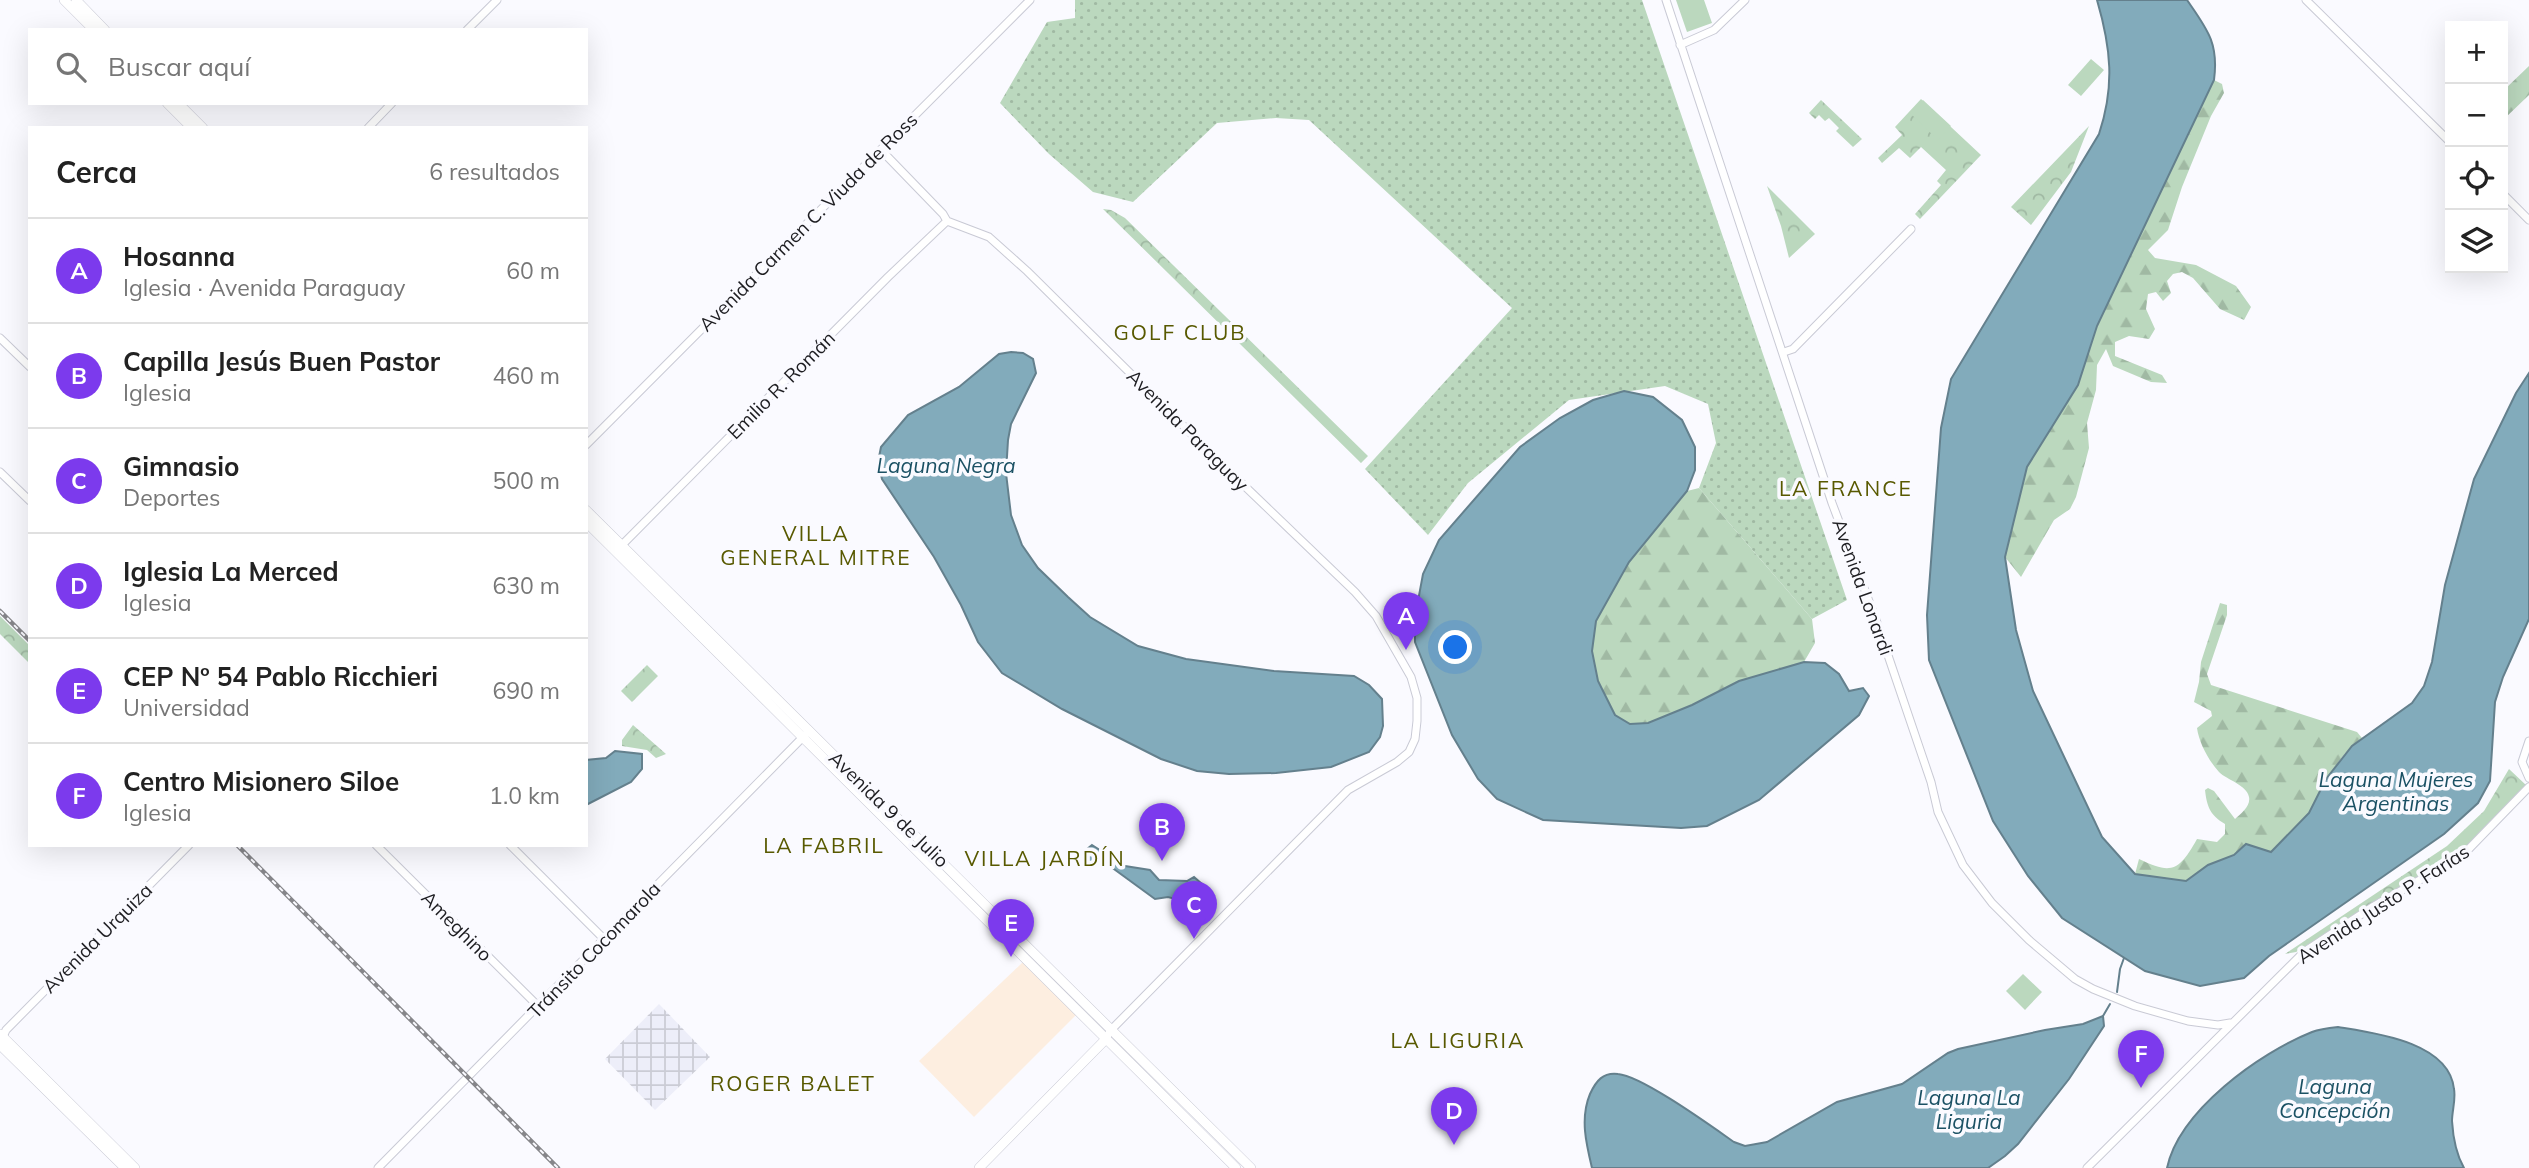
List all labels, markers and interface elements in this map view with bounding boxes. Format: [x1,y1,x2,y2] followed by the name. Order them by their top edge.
[2445,21,2508,273] map controls
[2445,21,2508,84] button: +
[28,28,588,105] search box
[52,48,90,86] icon: search
[108,50,251,83] text: Buscar aquí
[2445,84,2508,147] button: −
[694,108,922,336] street label: Avenida Carmen C. Viuda de Ross
[2445,147,2508,210] button: locate
[56,153,137,191] text: Cerca
[429,157,560,186] text: 6 resultados
[2445,210,2508,273] button: layers
[123,240,235,273] text: Hosanna
[70,256,88,285] text: A
[506,256,560,285] text: 60 m
[123,273,406,302] text: Iglesia · Avenida Paraguay
[1113,319,1247,345] district label: GOLF CLUB
[722,326,840,444] street label: Emilio R. Román
[123,345,440,378] text: Capilla Jesús Buen Pastor
[71,361,87,390] text: B
[492,361,560,390] text: 460 m
[1122,364,1254,496] street label: Avenida Paraguay
[123,378,192,407] text: Iglesia
[123,450,239,483] text: Gimnasio
[876,452,1016,478] water label: Laguna Negra
[71,466,87,495] text: C
[492,466,560,495] text: 500 m
[1779,475,1913,501] district label: LA FRANCE
[123,483,220,512] text: Deportes
[1827,515,1899,659] street label: Avenida Lonardi
[720,520,912,570] district label: VILLA GENERAL MITRE
[123,555,339,588] text: Iglesia La Merced
[70,571,88,600] text: D
[492,571,560,600] text: 630 m
[123,588,192,617] text: Iglesia
[1383,592,1429,650] pin: A
[1438,630,1472,664] your location
[123,660,438,693] text: CEP Nº 54 Pablo Ricchieri
[72,676,86,705] text: E
[492,676,560,705] text: 690 m
[123,693,250,722] text: Universidad
[824,746,954,872] street label: Avenida 9 de Julio
[123,765,399,798] text: Centro Misionero Siloe
[2318,766,2474,816] water label: Laguna Mujeres Argentinas
[72,781,86,810] text: F
[489,781,560,810] text: 1.0 km
[123,798,192,827] text: Iglesia
[1139,803,1185,861] pin: B
[763,832,885,858] district label: LA FABRIL
[2292,839,2474,969] street label: Avenida Justo P. Farías
[964,845,1126,871] district label: VILLA JARDÍN
[523,877,665,1023] street label: Tránsito Cocomarola
[37,878,157,998] street label: Avenida Urquiza
[1171,881,1217,939] pin: C
[417,886,497,966] street label: Ameghino
[988,899,1034,957] pin: E
[1391,1027,1525,1053] district label: LA LIGURIA
[2118,1030,2164,1088] pin: F
[710,1070,876,1096] district label: ROGER BALET
[2279,1073,2391,1123] water label: Laguna Concepción
[1917,1084,2021,1134] water label: Laguna La Liguria
[1431,1087,1477,1145] pin: D

